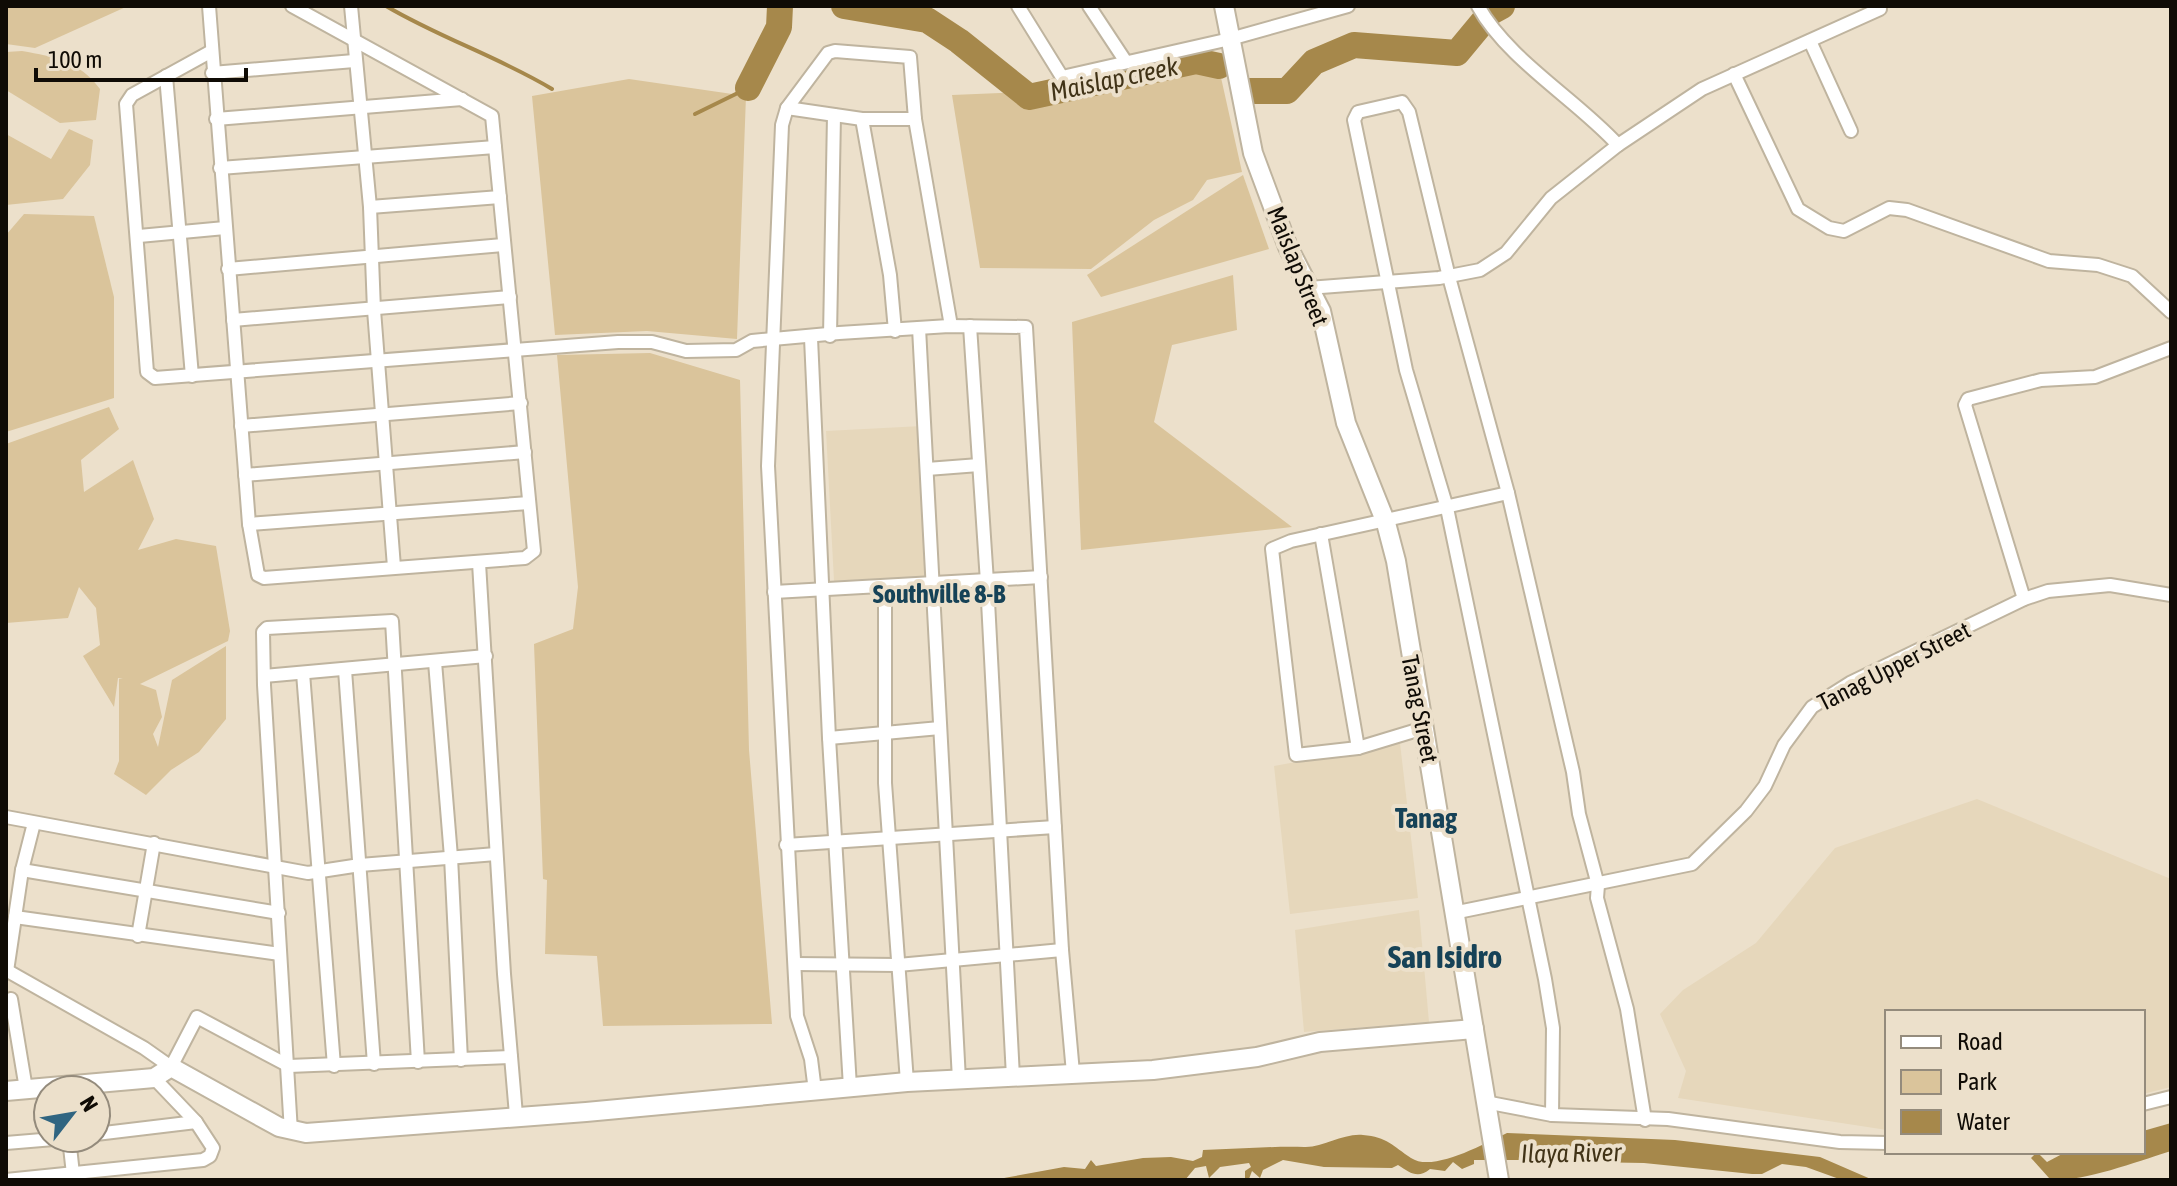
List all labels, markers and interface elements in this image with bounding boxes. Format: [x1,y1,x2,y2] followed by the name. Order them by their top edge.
[36,32,246,82] scale bar
[48,46,102,73] text: 100 m
[1047,51,1181,107] water label: Maislap creek
[1262,202,1334,330] street label: Maislap Street
[873,579,1006,609] district label: Southville 8-B
[1813,616,1975,716] street label: Tanag Upper Street
[1396,653,1444,765] street label: Tanag Street
[1395,802,1458,834] district label: Tanag
[1388,938,1502,975] district label: San Isidro
[1885,1010,2145,1154] legend
[1957,1028,2003,1055] text: Road
[1957,1068,1998,1095] text: Park
[32,1074,112,1154] north arrow
[75,1091,104,1116] text: N
[1957,1108,2010,1135] text: Water
[1521,1137,1623,1169] water label: Ilaya River

